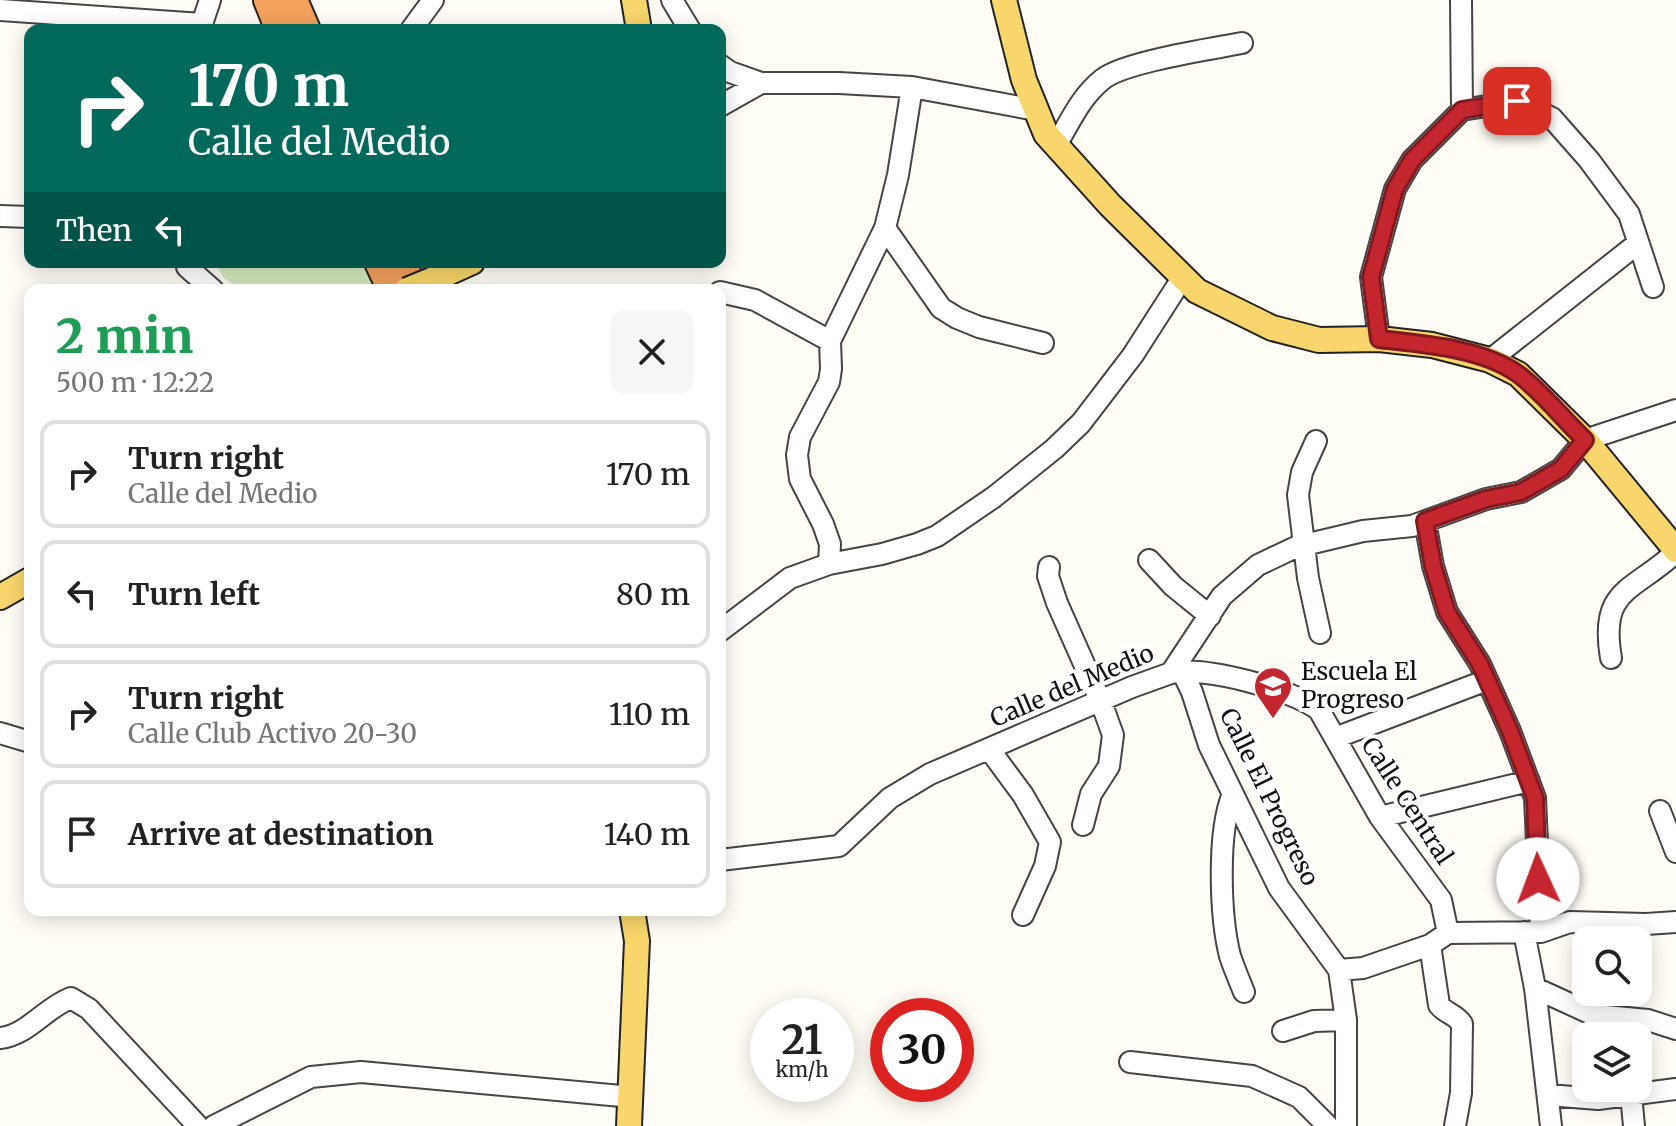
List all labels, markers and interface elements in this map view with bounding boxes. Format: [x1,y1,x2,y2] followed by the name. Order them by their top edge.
[188,51,349,121] text: 170 m
[56,56,160,160] icon: right
[1483,67,1551,135] pin
[1495,79,1539,123] icon: arrive
[188,120,450,165] text: Calle del Medio
[148,208,192,252] icon: left
[56,211,132,249] text: Then
[56,306,193,366] text: 2 min
[610,310,694,394] button: close
[56,366,214,399] text: 500 m · 12:22
[128,439,284,477] text: Turn right
[60,452,104,496] icon: right
[606,455,690,493] text: 170 m
[128,477,317,510] text: Calle del Medio
[60,572,104,616] icon: left
[128,575,260,613] text: Turn left
[616,575,690,613] text: 80 m
[985,637,1158,734] street label: Calle del Medio
[1301,656,1417,715] place label: Escuela El Progreso
[1252,665,1294,720] school or university icon: Escuela El Progreso
[128,679,284,717] text: Turn right
[60,692,104,736] icon: right
[609,695,690,733] text: 110 m
[1213,703,1326,891] street label: Calle El Progreso
[128,717,417,750] text: Calle Club Activo 20-30
[1355,731,1460,870] street label: Calle Central
[60,812,104,856] icon: arrive
[128,815,434,853] text: Arrive at destination
[604,815,690,853] text: 140 m
[1496,837,1580,921] position arrow
[1572,926,1652,1102] map controls
[1572,926,1652,1006] button: search
[870,998,974,1102] speed limit sign: 30
[782,1015,822,1065] text: 21
[1572,1022,1652,1102] button: layers
[776,1057,828,1082] text: km/h

